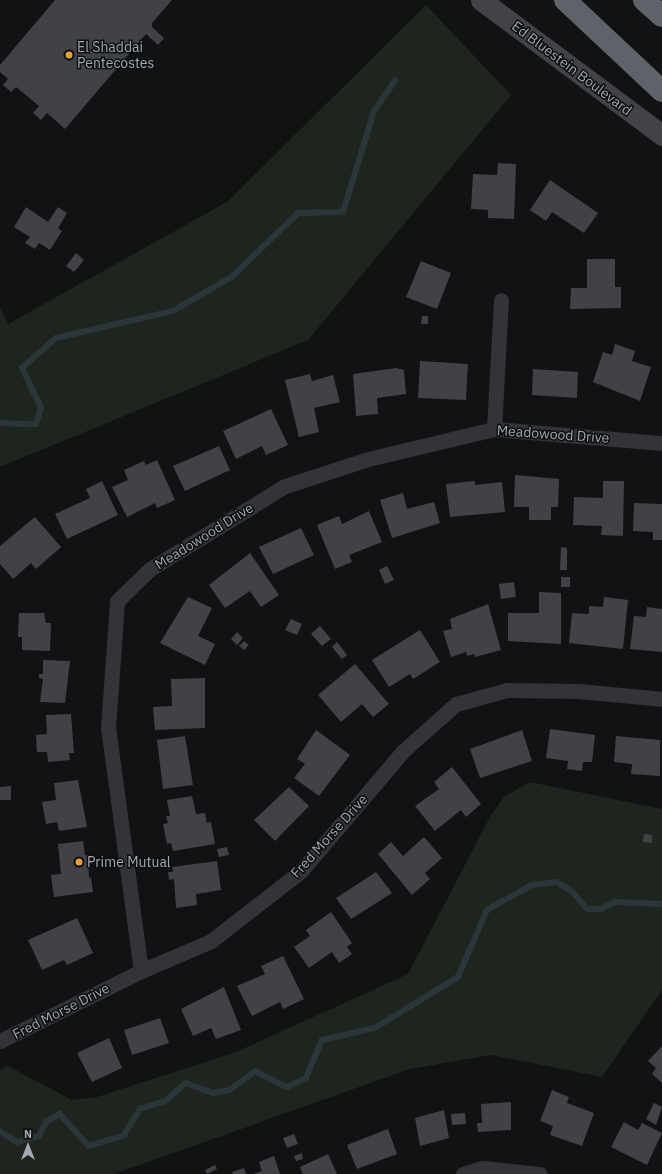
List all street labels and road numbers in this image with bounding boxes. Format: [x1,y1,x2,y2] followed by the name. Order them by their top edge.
[509,17,635,119] street label: Ed Bluestein Boulevard
[496,422,610,446] street label: Meadowood Drive
[152,499,256,573] street label: Meadowood Drive
[287,791,371,881] street label: Fred Morse Drive
[10,979,112,1043] street label: Fred Morse Drive

